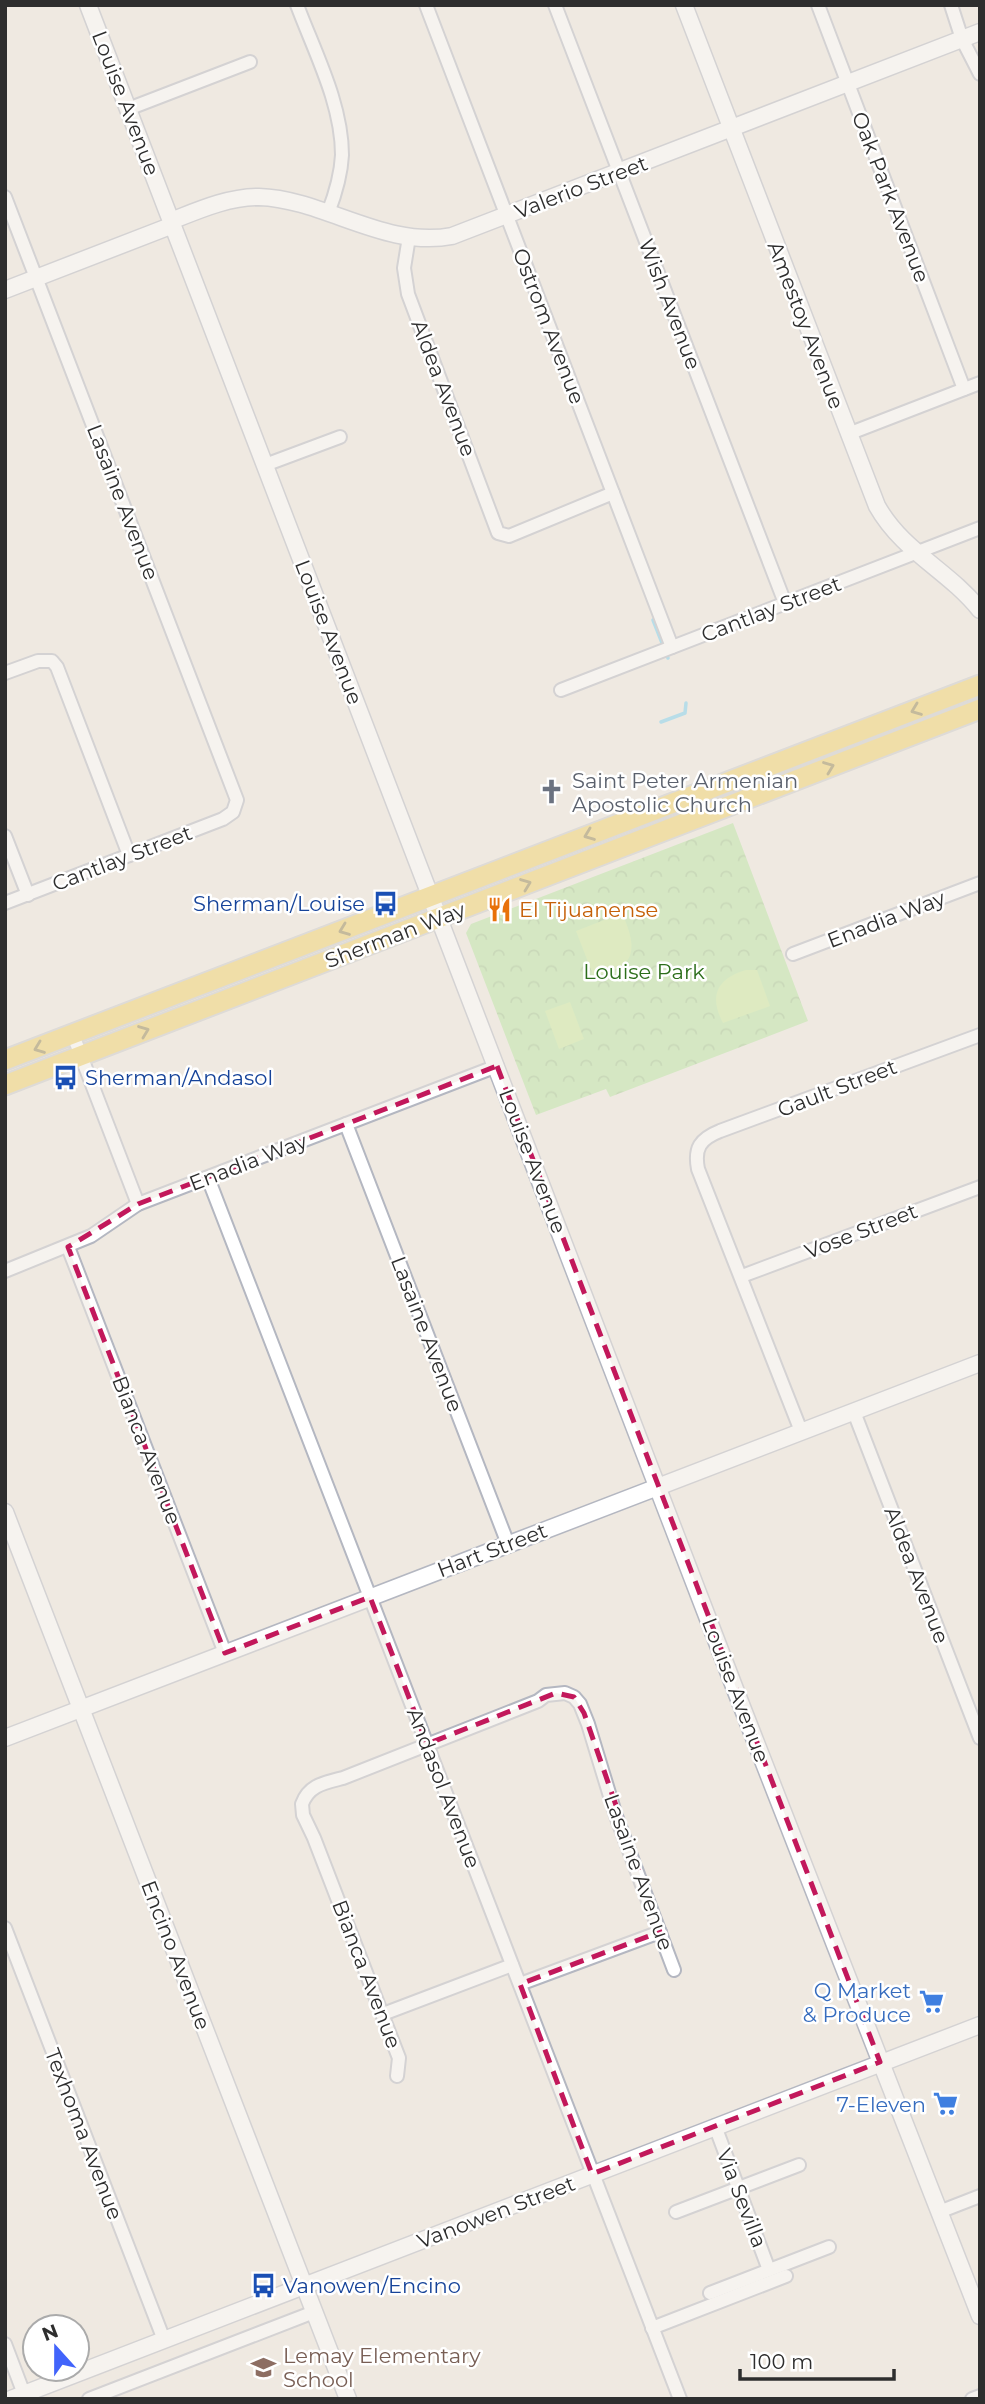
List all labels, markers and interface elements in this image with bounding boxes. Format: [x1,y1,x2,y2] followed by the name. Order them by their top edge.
[87,27,165,179] street label: Louise Avenue
[847,108,935,286] street label: Oak Park Avenue
[511,150,651,224] street label: Valerio Street
[634,235,706,373] street label: Wish Avenue
[763,238,849,412] street label: Amestoy Avenue
[508,245,590,407] street label: Ostrom Avenue
[406,316,482,460] street label: Aldea Avenue
[82,421,164,583] street label: Lasaine Avenue
[290,556,368,708] street label: Louise Avenue
[698,571,844,647] street label: Cantlay Street
[911,701,923,715] one-way arrow
[823,761,835,775] one-way arrow
[572,768,798,817] place label: Saint Peter Armenian Apostolic Church
[538,778,566,806] church icon: Saint Peter Armenian Apostolic Church
[49,820,195,896] street label: Cantlay Street
[584,827,596,841] one-way arrow
[519,878,531,892] one-way arrow
[824,885,949,953] street label: Enadia Way
[371,889,399,917] bus stop icon: Sherman/Louise
[193,891,365,916] place label: Sherman/Louise
[485,895,513,923] restaurant icon: El Tijuanense
[321,897,469,973] street label: Sherman Way
[519,897,658,922] place label: El Tijuanense
[339,921,351,935] one-way arrow
[583,959,705,984] park label: Louise Park
[138,1026,150,1040] one-way arrow
[34,1039,46,1053] one-way arrow
[774,1054,900,1122] street label: Gault Street
[51,1063,79,1091] bus stop icon: Sherman/Andasol
[85,1065,273,1090] place label: Sherman/Andasol
[494,1085,572,1237] street label: Louise Avenue
[186,1128,311,1196] street label: Enadia Way
[801,1198,921,1264] street label: Vose Street
[386,1253,468,1415] street label: Lasaine Avenue
[107,1372,187,1528] street label: Bianca Avenue
[879,1503,955,1647] street label: Aldea Avenue
[434,1518,550,1582] street label: Hart Street
[697,1614,775,1766] street label: Louise Avenue
[402,1704,486,1872] street label: Andasol Avenue
[599,1790,679,1954] street label: Lasaine Avenue
[136,1877,216,2033] street label: Encino Avenue
[327,1896,407,2052] street label: Bianca Avenue
[803,1978,911,2027] place label: Q Market & Produce
[917,1988,945,2016] supermarket icon: Q Market & Produce
[40,2045,128,2223] street label: Texhoma Avenue
[932,2090,960,2118] supermarket icon: 7-Eleven
[837,2092,926,2117] place label: 7-Eleven
[712,2145,772,2251] street label: Via Sevilla
[414,2170,578,2254] street label: Vanowen Street
[249,2271,277,2299] bus stop icon: Vanowen/Encino
[283,2273,461,2298] place label: Vanowen/Encino
[21,2313,91,2383] north arrow
[39,2319,61,2346] text: N
[740,2338,894,2382] scale bar
[283,2343,481,2392] place label: Lemay Elementary School
[750,2349,813,2374] text: 100 m
[249,2353,277,2381] school or university icon: Lemay Elementary School

